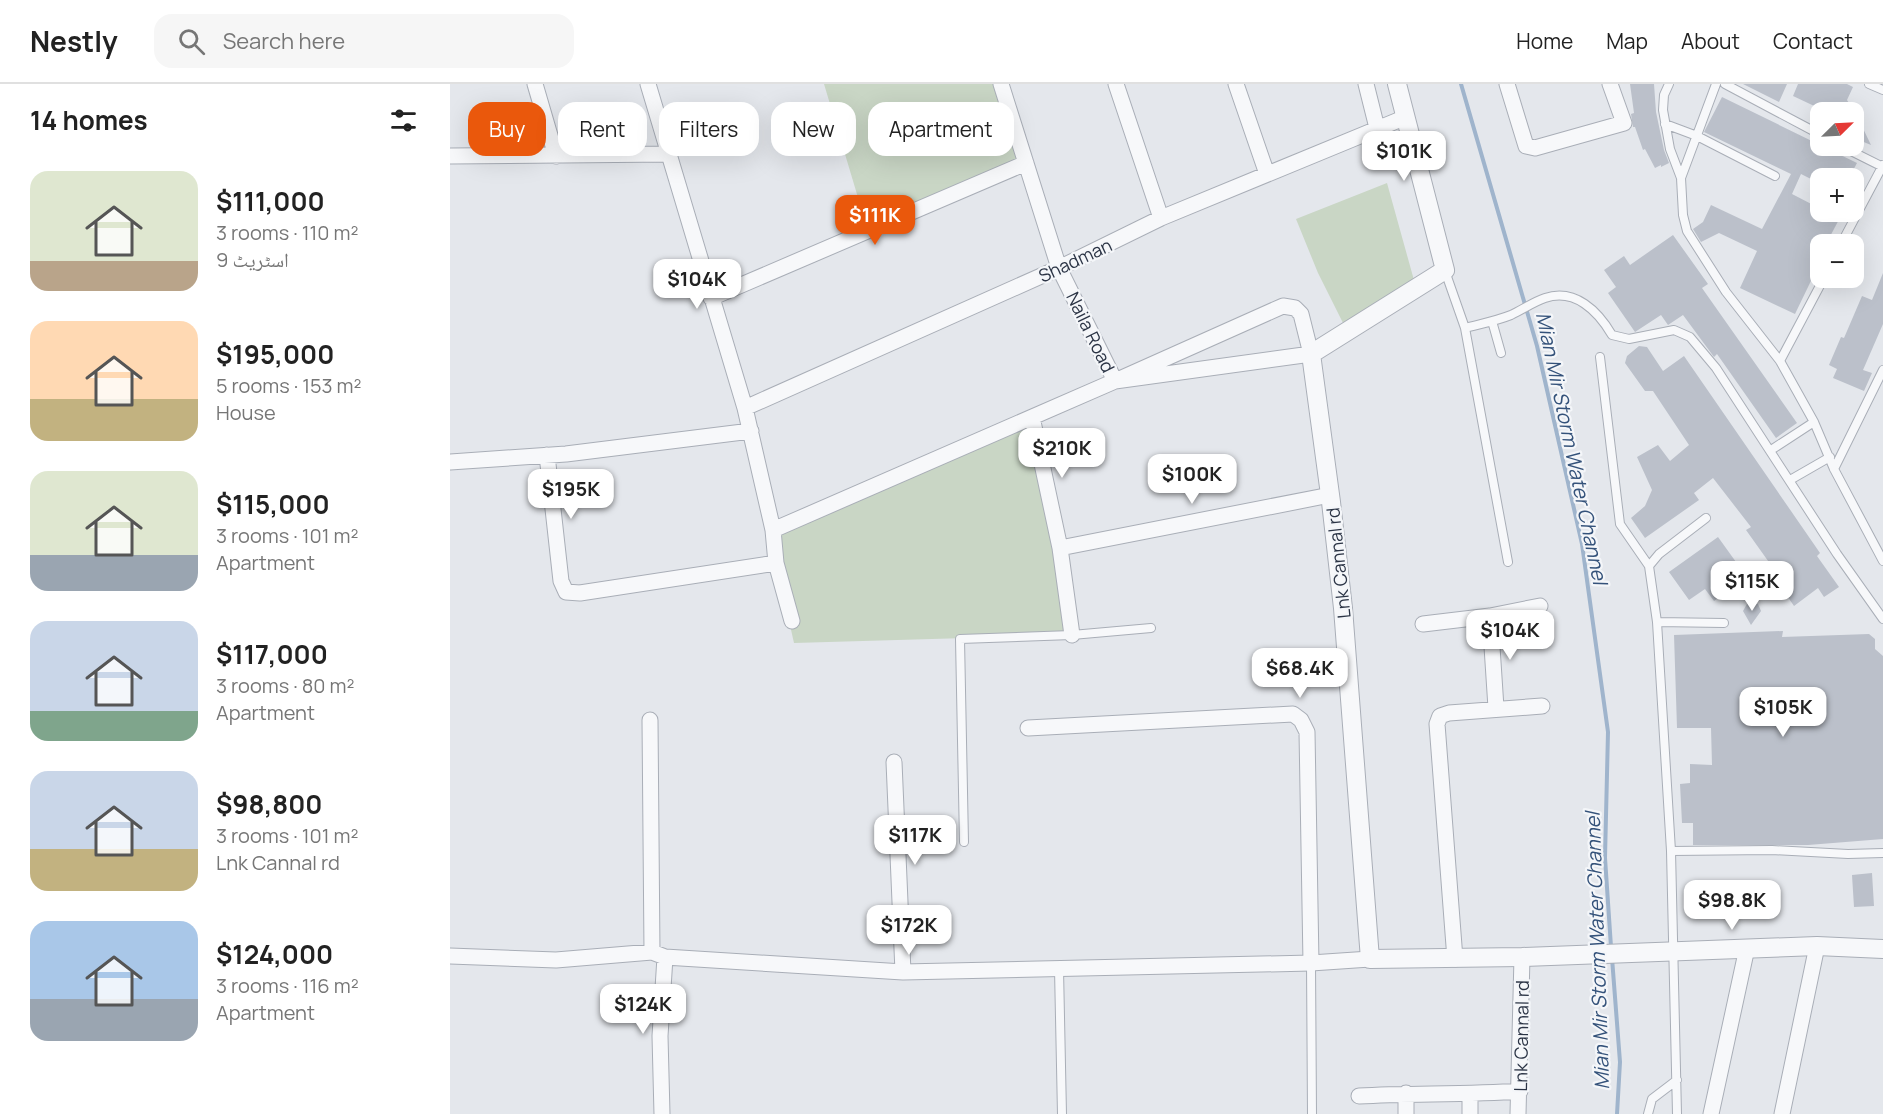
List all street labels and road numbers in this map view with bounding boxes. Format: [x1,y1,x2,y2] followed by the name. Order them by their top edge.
[1034,233,1116,287] street label: Shadman
[1061,288,1121,376] street label: Naila Road
[1320,506,1356,620] street label: Lnk Cannal rd
[1508,980,1534,1092] street label: Lnk Cannal rd

